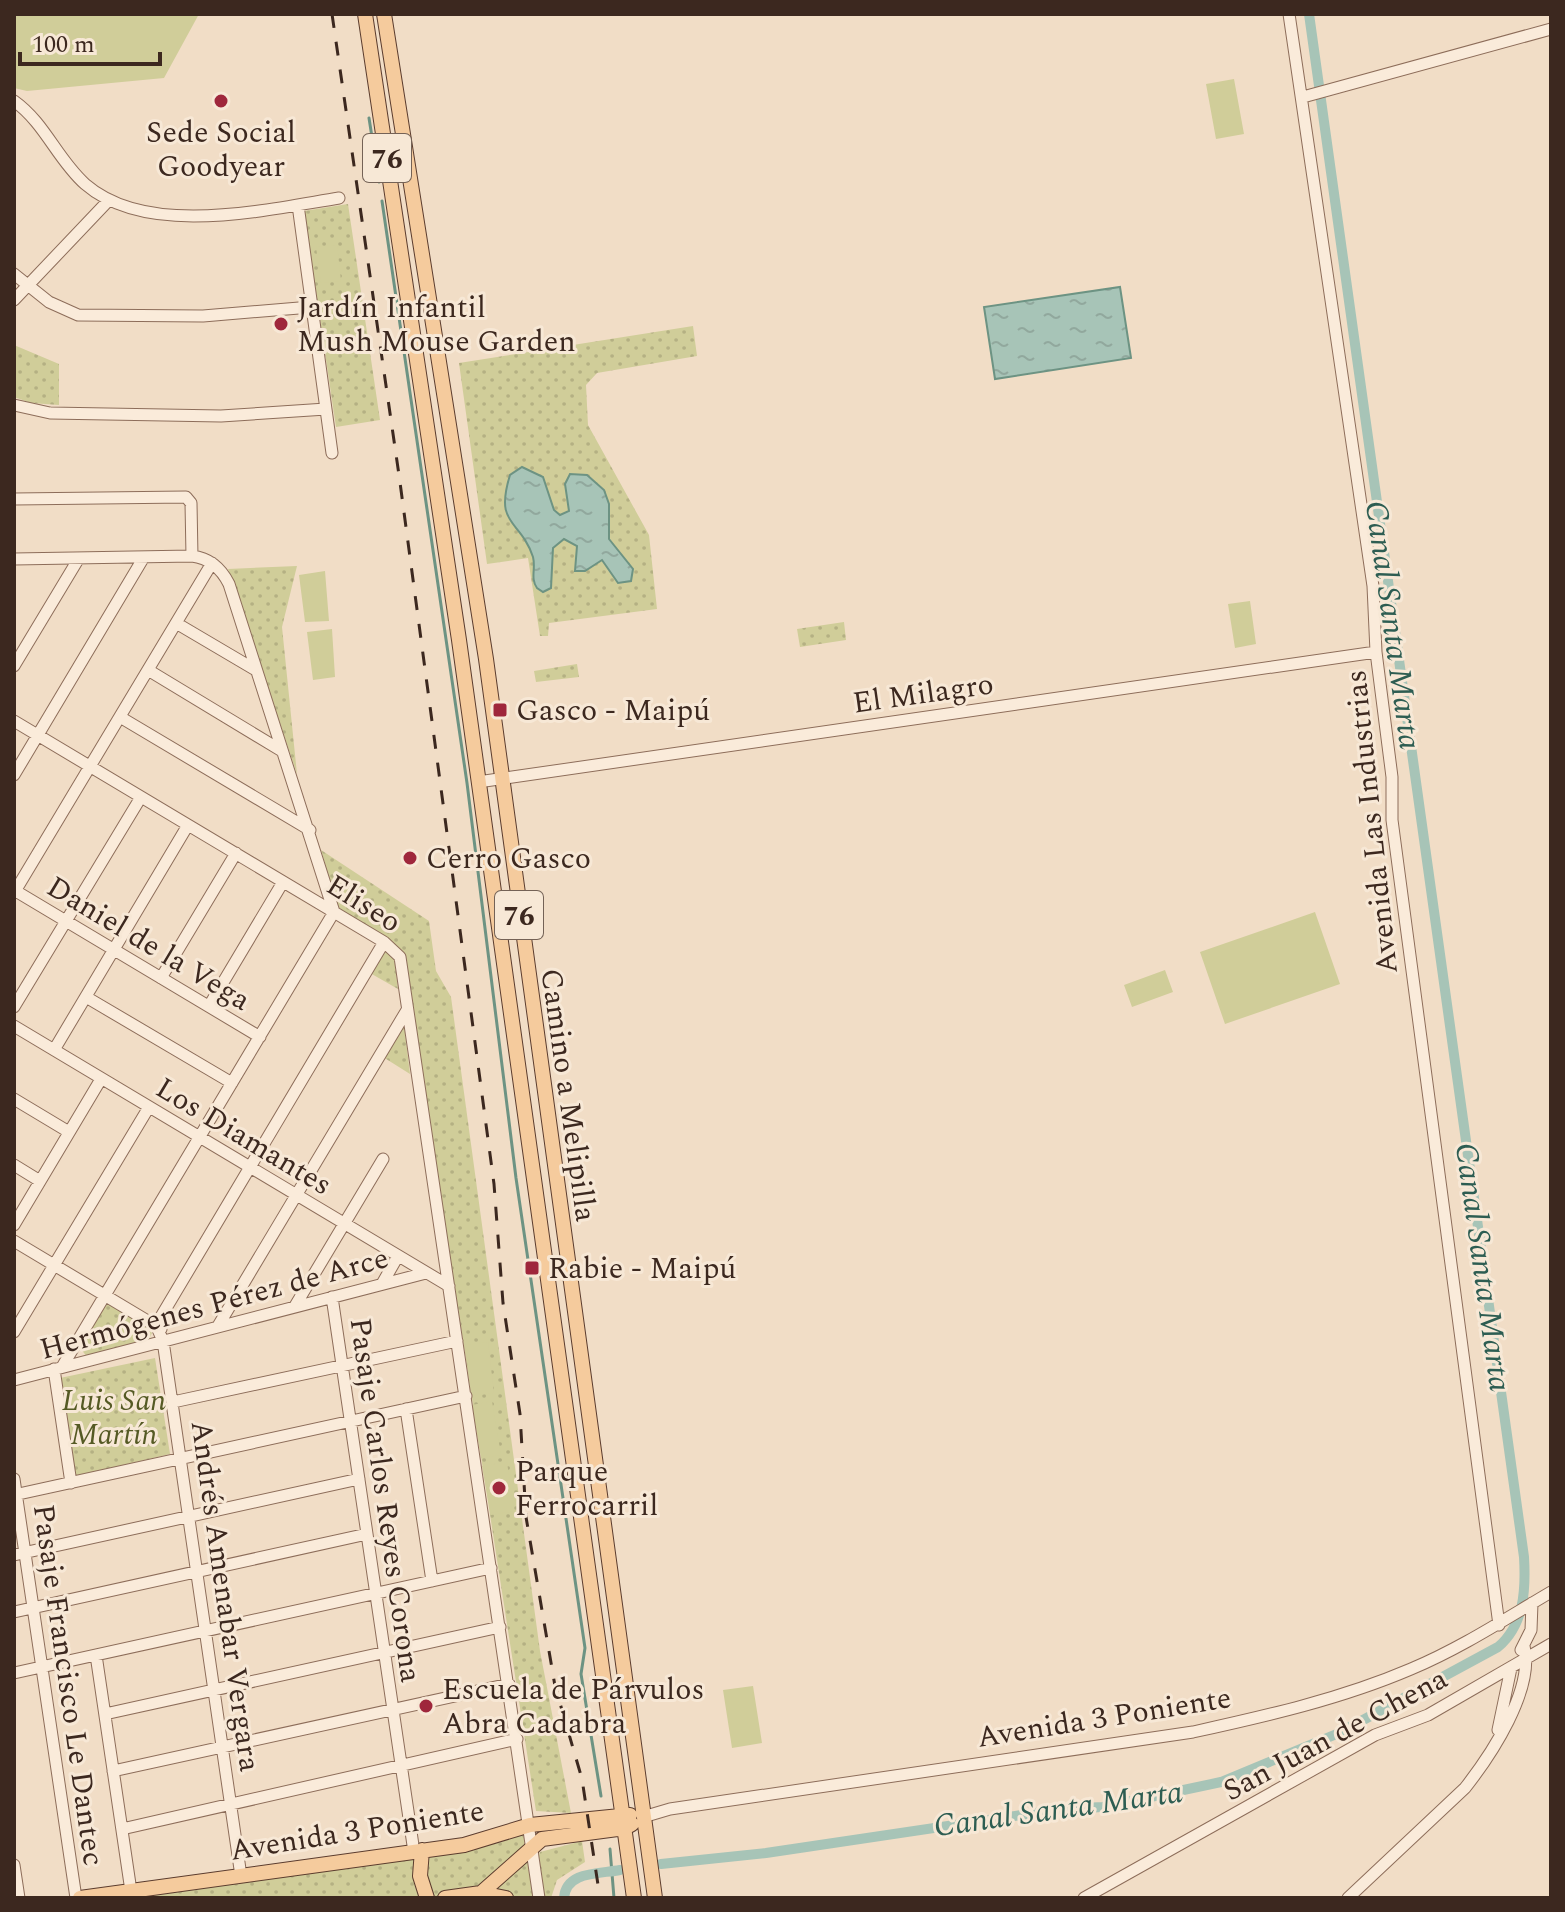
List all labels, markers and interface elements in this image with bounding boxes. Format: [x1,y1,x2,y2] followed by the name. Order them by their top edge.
[20,16,160,66] scale bar
[32,27,95,63] text: 100 m
[212,92,230,110] marker: Sede Social Goodyear
[146,110,296,190] place label: Sede Social Goodyear
[363,134,411,182] road number: 76
[297,285,576,365] place label: Jardín Infantil Mush Mouse Garden
[272,315,290,333] marker: Jardín Infantil Mush Mouse Garden
[1351,497,1434,753] water label: Canal Santa Marta
[850,661,996,727] street label: El Milagro
[1333,668,1411,976] street label: Avenida Las Industrias
[516,688,710,734] place label: Gasco - Maipú
[491,701,509,719] marker: Gasco - Maipú
[426,836,591,882] place label: Cerro Gasco
[401,849,419,867] marker: Cerro Gasco
[317,863,410,945] street label: Eliseo
[38,865,260,1023] street label: Daniel de la Vega
[495,891,543,939] road number: 76
[527,966,609,1225] street label: Camino a Melipilla
[146,1066,341,1208] street label: Los Diamantes
[1441,1139,1524,1395] water label: Canal Santa Marta
[35,1235,394,1373] street label: Hermógenes Pérez de Arce
[548,1246,736,1292] place label: Rabie - Maipú
[523,1259,541,1277] marker: Rabie - Maipú
[337,1315,433,1686] street label: Pasaje Carlos Reyes Corona
[62,1378,166,1458] park label: Luis San Martín
[178,1418,272,1775] street label: Andrés Amenabar Vergara
[515,1449,658,1529] place label: Parque Ferrocarril
[490,1479,508,1497] marker: Parque Ferrocarril
[20,1501,116,1869] street label: Pasaje Francisco Le Dantec
[1215,1656,1456,1814] street label: San Juan de Chena
[442,1667,704,1747] place label: Escuela de Párvulos Abra Cadabra
[974,1675,1235,1761] street label: Avenida 3 Poniente
[417,1697,435,1715] marker: Escuela de Párvulos Abra Cadabra
[930,1768,1186,1851] water label: Canal Santa Marta
[227,1788,488,1874] street label: Avenida 3 Poniente

